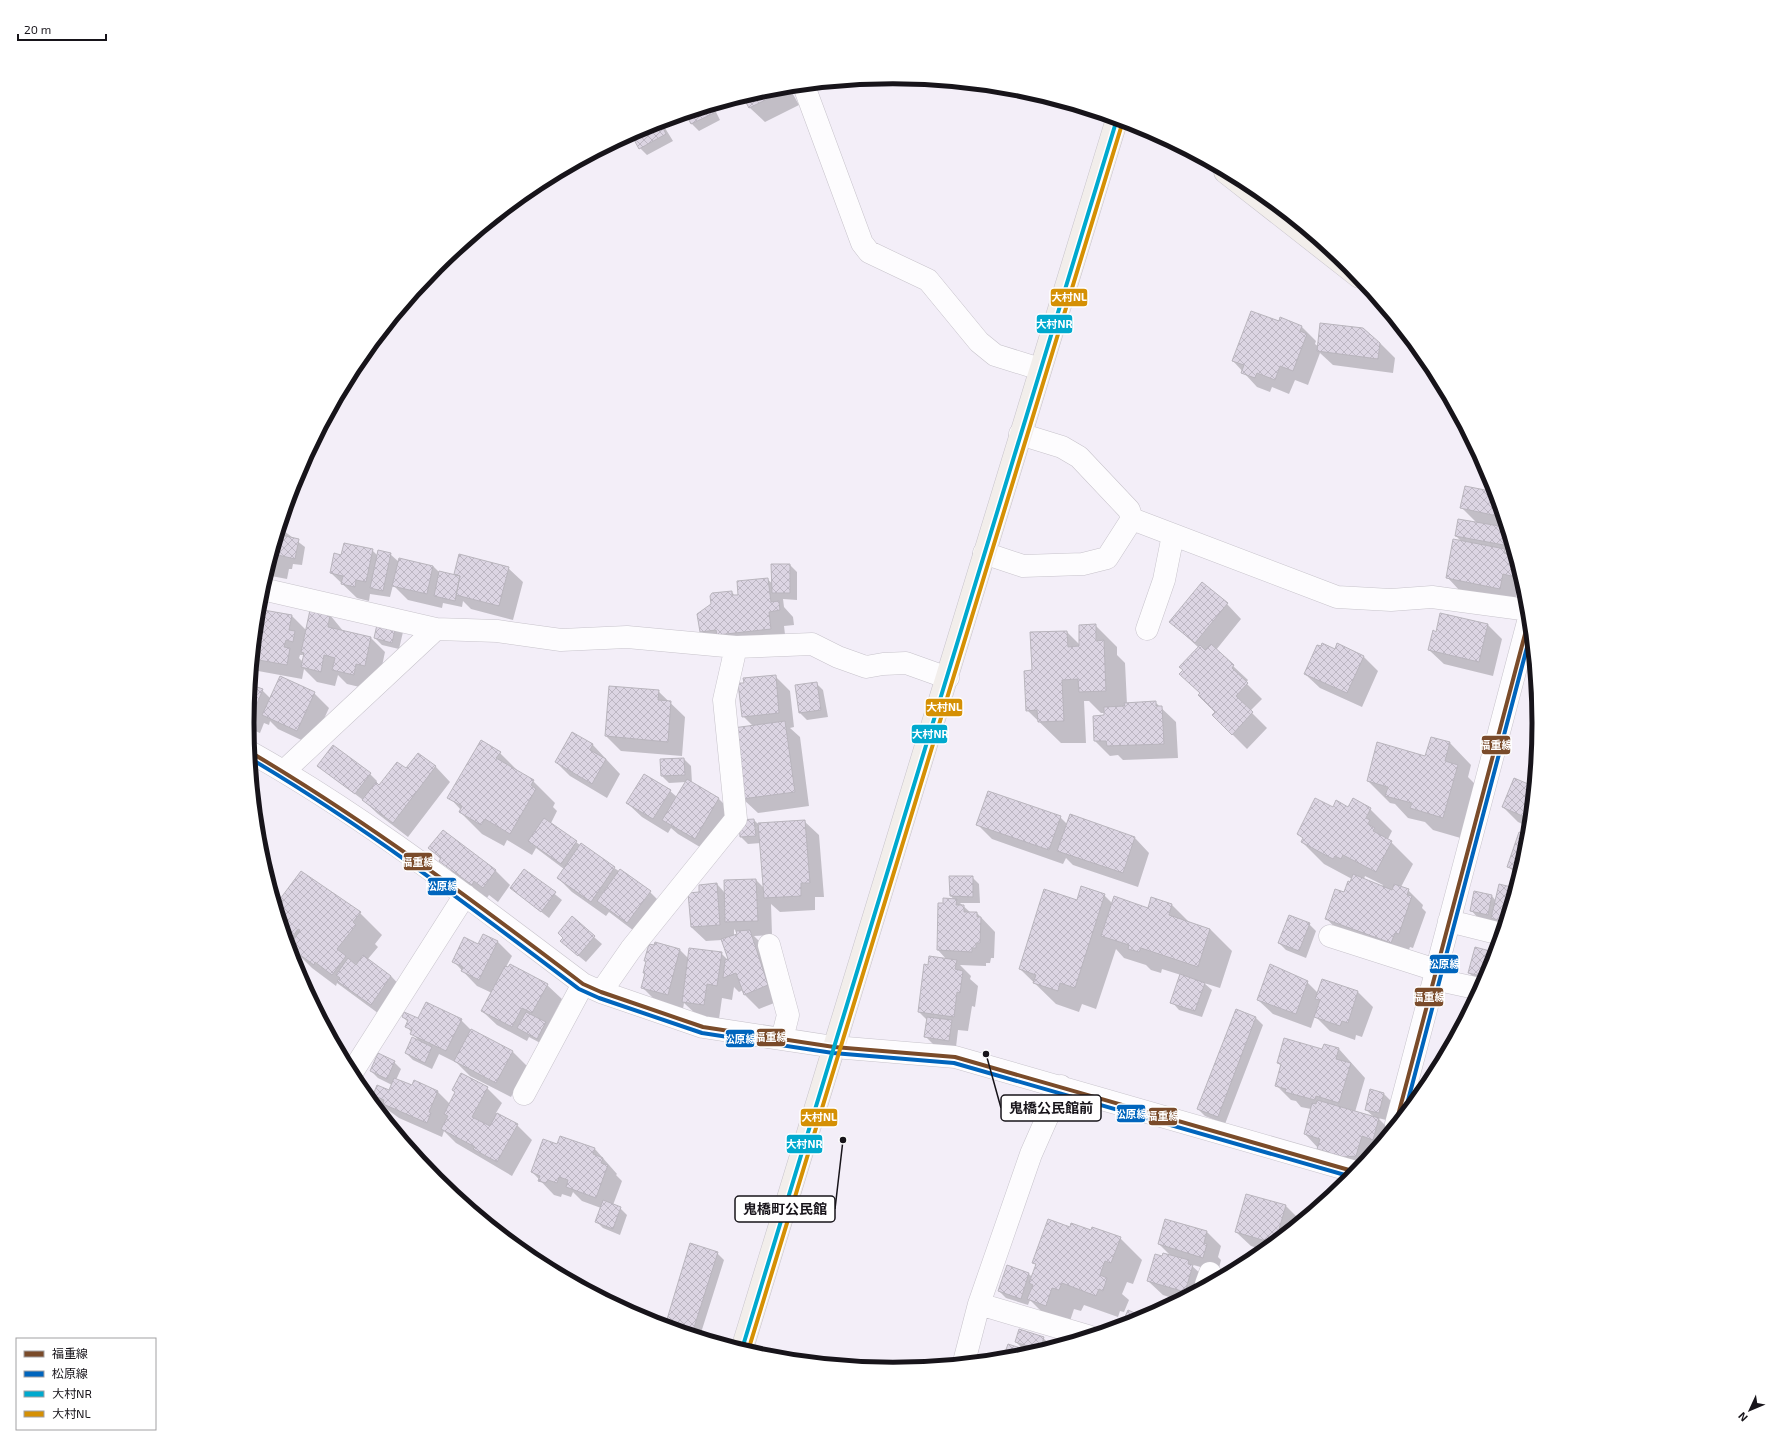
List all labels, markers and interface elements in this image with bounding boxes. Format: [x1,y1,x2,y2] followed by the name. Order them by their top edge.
[18,16,106,42] scale bar
[24,22,51,36] text: 20 m
[1050,288,1088,307] line badge: 大村NL
[1051,290,1087,303] text: 大村NL
[1036,314,1073,334] line badge: 大村NR
[1035,317,1073,330] text: 大村NR
[925,698,963,717] line badge: 大村NL
[926,700,962,713] text: 大村NL
[911,724,948,744] line badge: 大村NR
[911,727,949,740] text: 大村NR
[1481,735,1511,755] line badge: 福重線
[1480,738,1513,751] text: 福重線
[403,852,433,871] line badge: 福重線
[402,855,435,868] text: 福重線
[427,877,457,896] line badge: 松原線
[426,879,459,892] text: 松原線
[1429,954,1459,974] line badge: 松原線
[1428,957,1461,970] text: 松原線
[1414,987,1444,1007] line badge: 福重線
[1413,990,1446,1003] text: 福重線
[756,1028,786,1047] line badge: 福重線
[725,1029,755,1048] line badge: 松原線
[755,1030,788,1043] text: 福重線
[724,1032,757,1045] text: 松原線
[1001,1095,1101,1121] callout: 鬼橋公民館前
[1009,1099,1093,1116] text: 鬼橋公民館前
[1116,1104,1146,1123] line badge: 松原線
[1115,1107,1148,1120] text: 松原線
[1148,1107,1178,1126] line badge: 福重線
[800,1108,838,1127] line badge: 大村NL
[1147,1109,1180,1122] text: 福重線
[801,1110,837,1123] text: 大村NL
[786,1134,823,1154] line badge: 大村NR
[785,1137,823,1150] text: 大村NR
[735,1196,835,1222] callout: 鬼橋町公民館
[743,1200,827,1217] text: 鬼橋町公民館
[16,1338,156,1430] legend
[52,1346,88,1360] text: 福重線
[52,1366,88,1380] text: 松原線
[52,1386,92,1400] text: 大村NR
[1730,1390,1770,1430] north arrow
[52,1406,91,1420] text: 大村NL
[1735,1410,1750,1425] text: N

